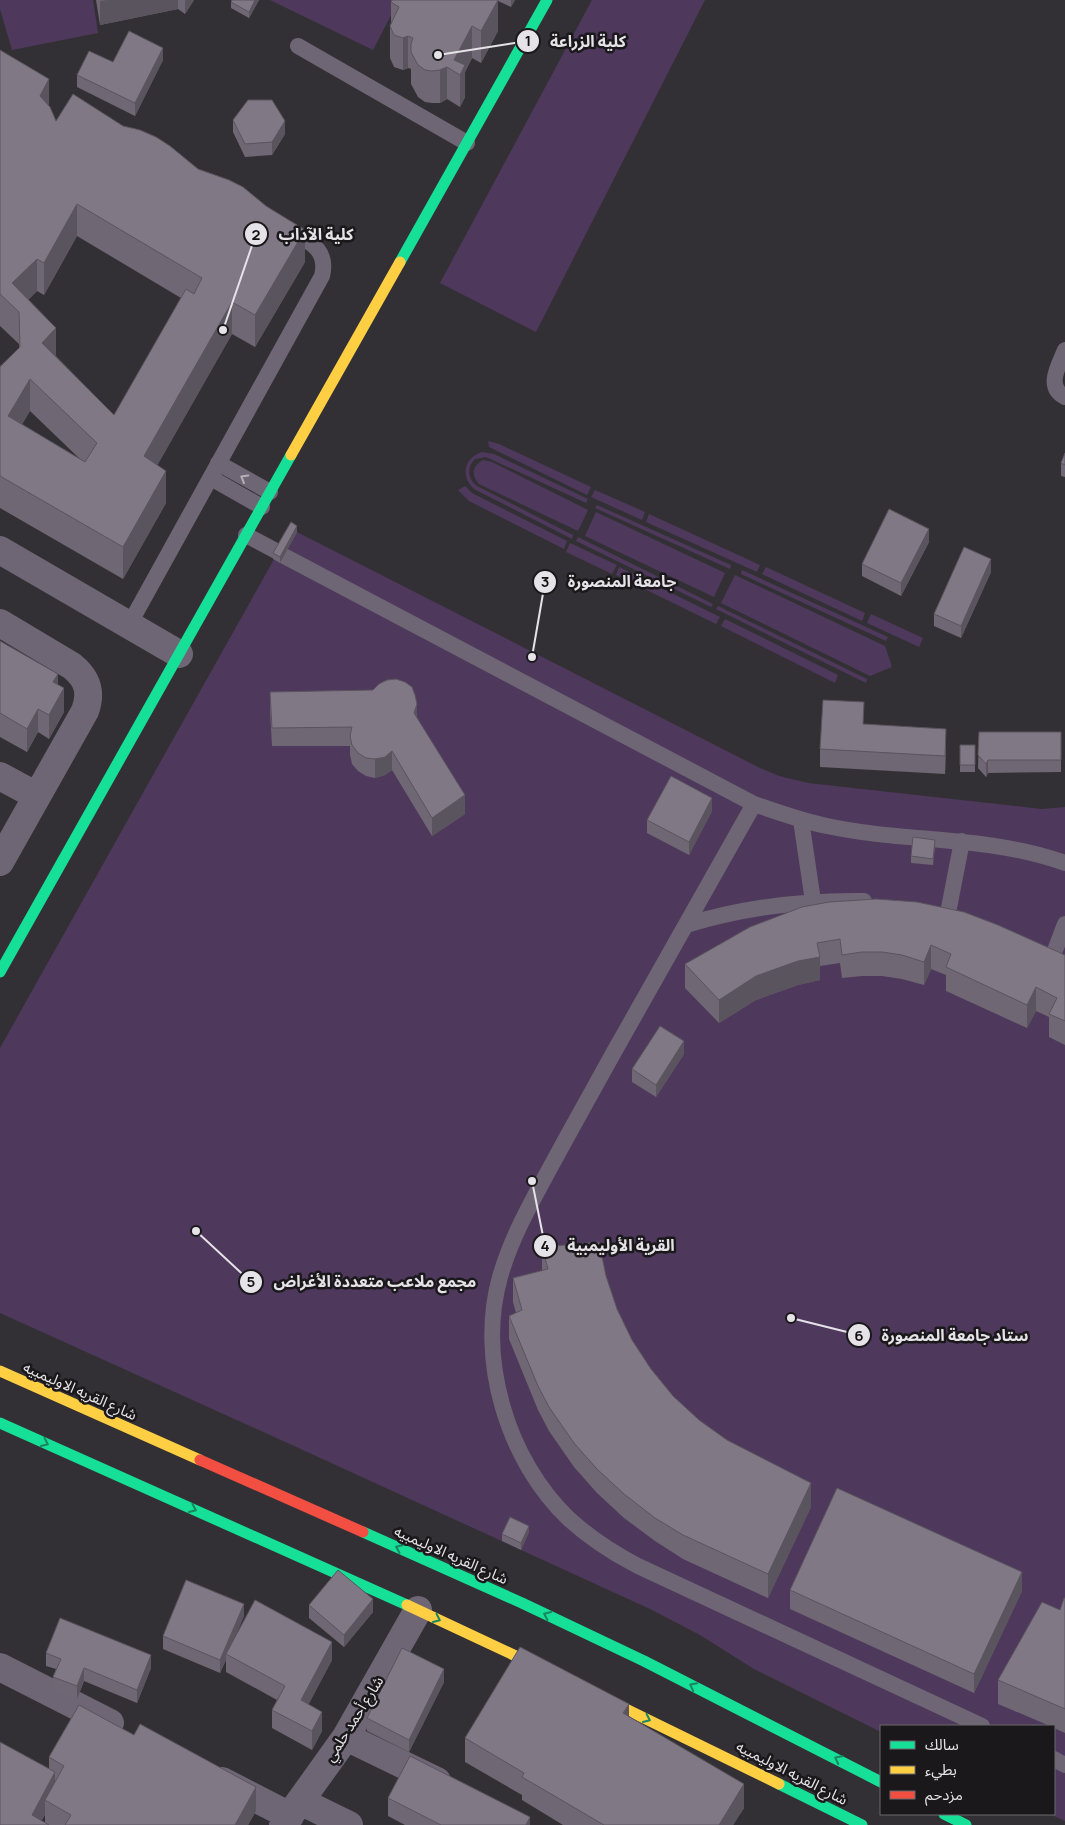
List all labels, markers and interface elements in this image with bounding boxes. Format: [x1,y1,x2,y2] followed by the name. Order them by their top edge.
[515,26,636,57] callout: كلية الزراعة
[525,30,531,51] text: 1
[550,30,627,52] text: كلية الزراعة
[244,219,363,250] callout: كلية الآداب
[279,223,354,245] text: كلية الآداب
[252,224,261,245] text: 2
[240,474,249,484] one-way arrow
[533,566,686,597] callout: جامعة المنصورة
[568,570,676,592] text: جامعة المنصورة
[541,571,549,592] text: 3
[533,1230,685,1261] callout: القرية الأوليمبية
[567,1234,675,1256] text: القرية الأوليمبية
[540,1235,550,1256] text: 4
[239,1266,487,1297] callout: مجمع ملاعب متعددة الأغراض
[274,1270,476,1294] text: مجمع ملاعب متعددة الأغراض
[247,1271,256,1292] text: 5
[847,1320,1038,1351] callout: ستاد جامعة المنصورة
[882,1324,1028,1346] text: ستاد جامعة المنصورة
[854,1325,864,1346] text: 6
[19,1356,141,1427] street label: شارع القريه الاوليمبيه
[39,1436,48,1446] one-way arrow
[188,1503,197,1514] one-way arrow
[390,1520,512,1591] street label: شارع القريه الاوليمبيه
[395,1544,404,1554] one-way arrow
[543,1610,552,1621] one-way arrow
[432,1613,441,1623] one-way arrow
[319,1672,390,1767] street label: شارع أحمد حلمي
[689,1682,698,1692] one-way arrow
[642,1712,651,1723] one-way arrow
[880,1725,1055,1815] legend
[925,1734,959,1755] text: سالك
[732,1735,852,1812] street label: شارع القريه الاوليمبيه
[834,1755,843,1765] one-way arrow
[925,1759,957,1781] text: بطيء
[925,1784,963,1806] text: مزدحم

